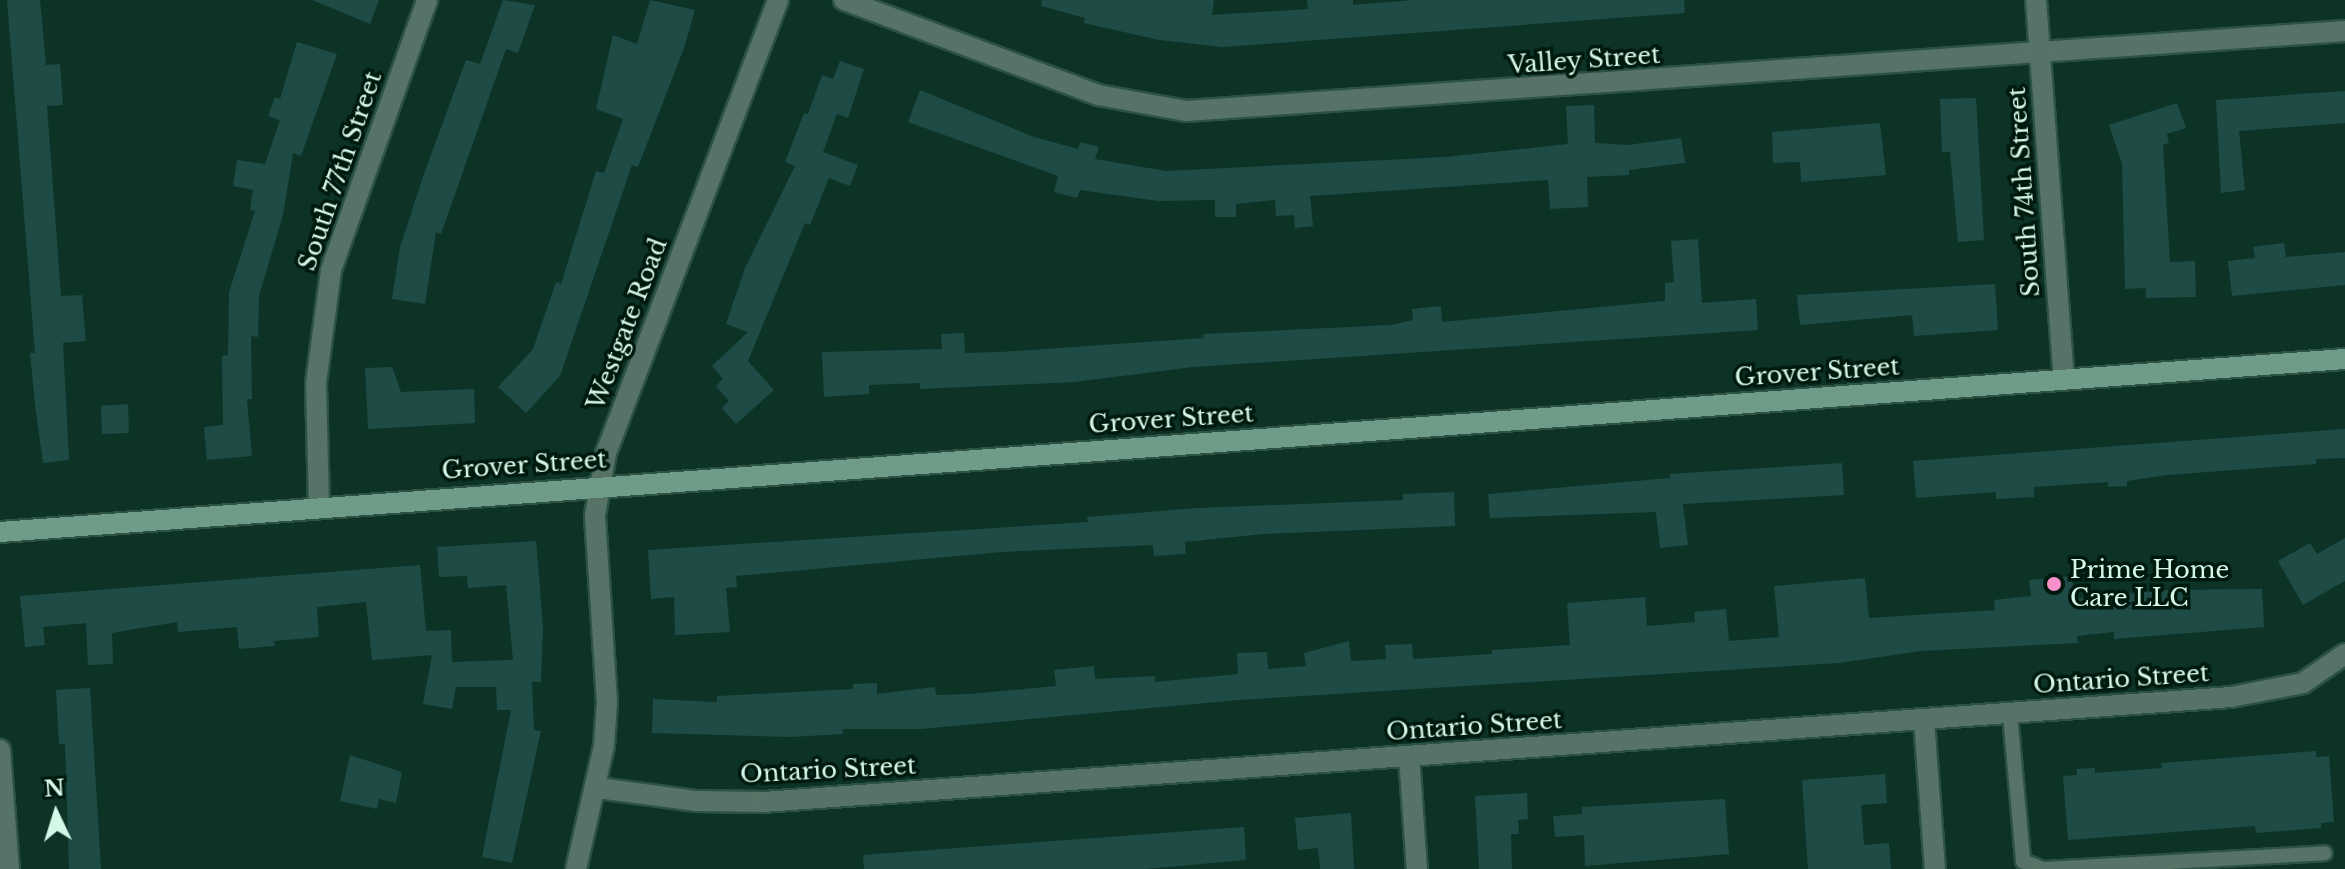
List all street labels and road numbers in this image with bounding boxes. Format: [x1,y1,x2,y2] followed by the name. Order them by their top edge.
[1507,40,1661,80] street label: Valley Street
[292,68,388,274] street label: South 77th Street
[2002,86,2046,298] street label: South 74th Street
[581,234,673,414] street label: Westgate Road
[1733,352,1901,392] street label: Grover Street
[1087,399,1255,439] street label: Grover Street
[440,445,608,485] street label: Grover Street
[2032,658,2210,700] street label: Ontario Street
[1385,705,1563,747] street label: Ontario Street
[739,751,917,789] street label: Ontario Street

